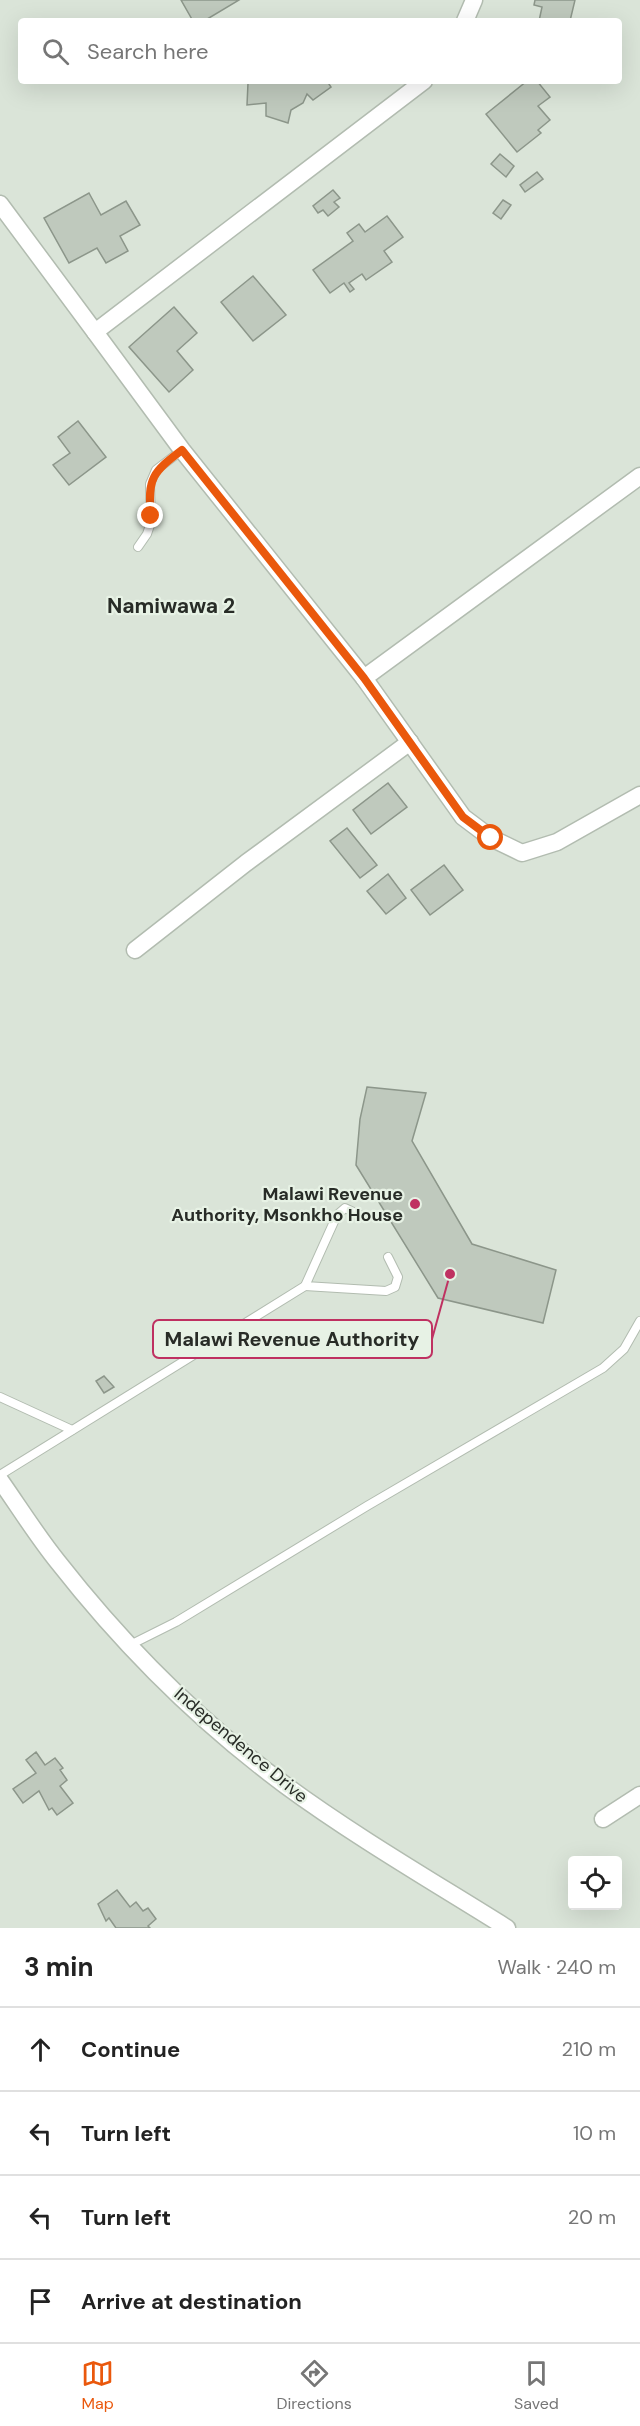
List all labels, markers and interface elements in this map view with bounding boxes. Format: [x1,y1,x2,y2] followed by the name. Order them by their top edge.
[18,18,622,84] search box
[39,35,72,68] icon: search
[87,37,208,66] text: Search here
[137,502,163,528] route end
[107,592,235,620] district label: Namiwawa 2
[477,824,503,850] route start
[171,1182,403,1227] place label: Malawi Revenue Authority, Msonkho House
[408,1197,422,1211] marker: Malawi Revenue Authority, Msonkho House
[153,1320,432,1358] callout: Malawi Revenue Authority
[165,1326,419,1352] text: Malawi Revenue Authority
[169,1682,313,1808] street label: Independence Drive
[568,1856,622,1910] map controls
[568,1856,622,1910] button: locate
[24,1950,93,1984] text: 3 min
[497,1954,616,1980] text: Walk · 240 m
[24,2033,57,2066] icon: ahead
[81,2035,180,2064] text: Continue
[561,2036,616,2062] text: 210 m
[24,2117,57,2150] icon: left
[81,2119,171,2148] text: Turn left
[573,2120,616,2146] text: 10 m
[24,2201,57,2234] icon: left
[81,2203,171,2232] text: Turn left
[568,2204,616,2230] text: 20 m
[24,2285,57,2318] icon: arrive
[81,2287,302,2316] text: Arrive at destination
[81,2357,114,2414] tab: Map
[276,2357,352,2414] tab: Directions
[514,2357,559,2414] tab: Saved

